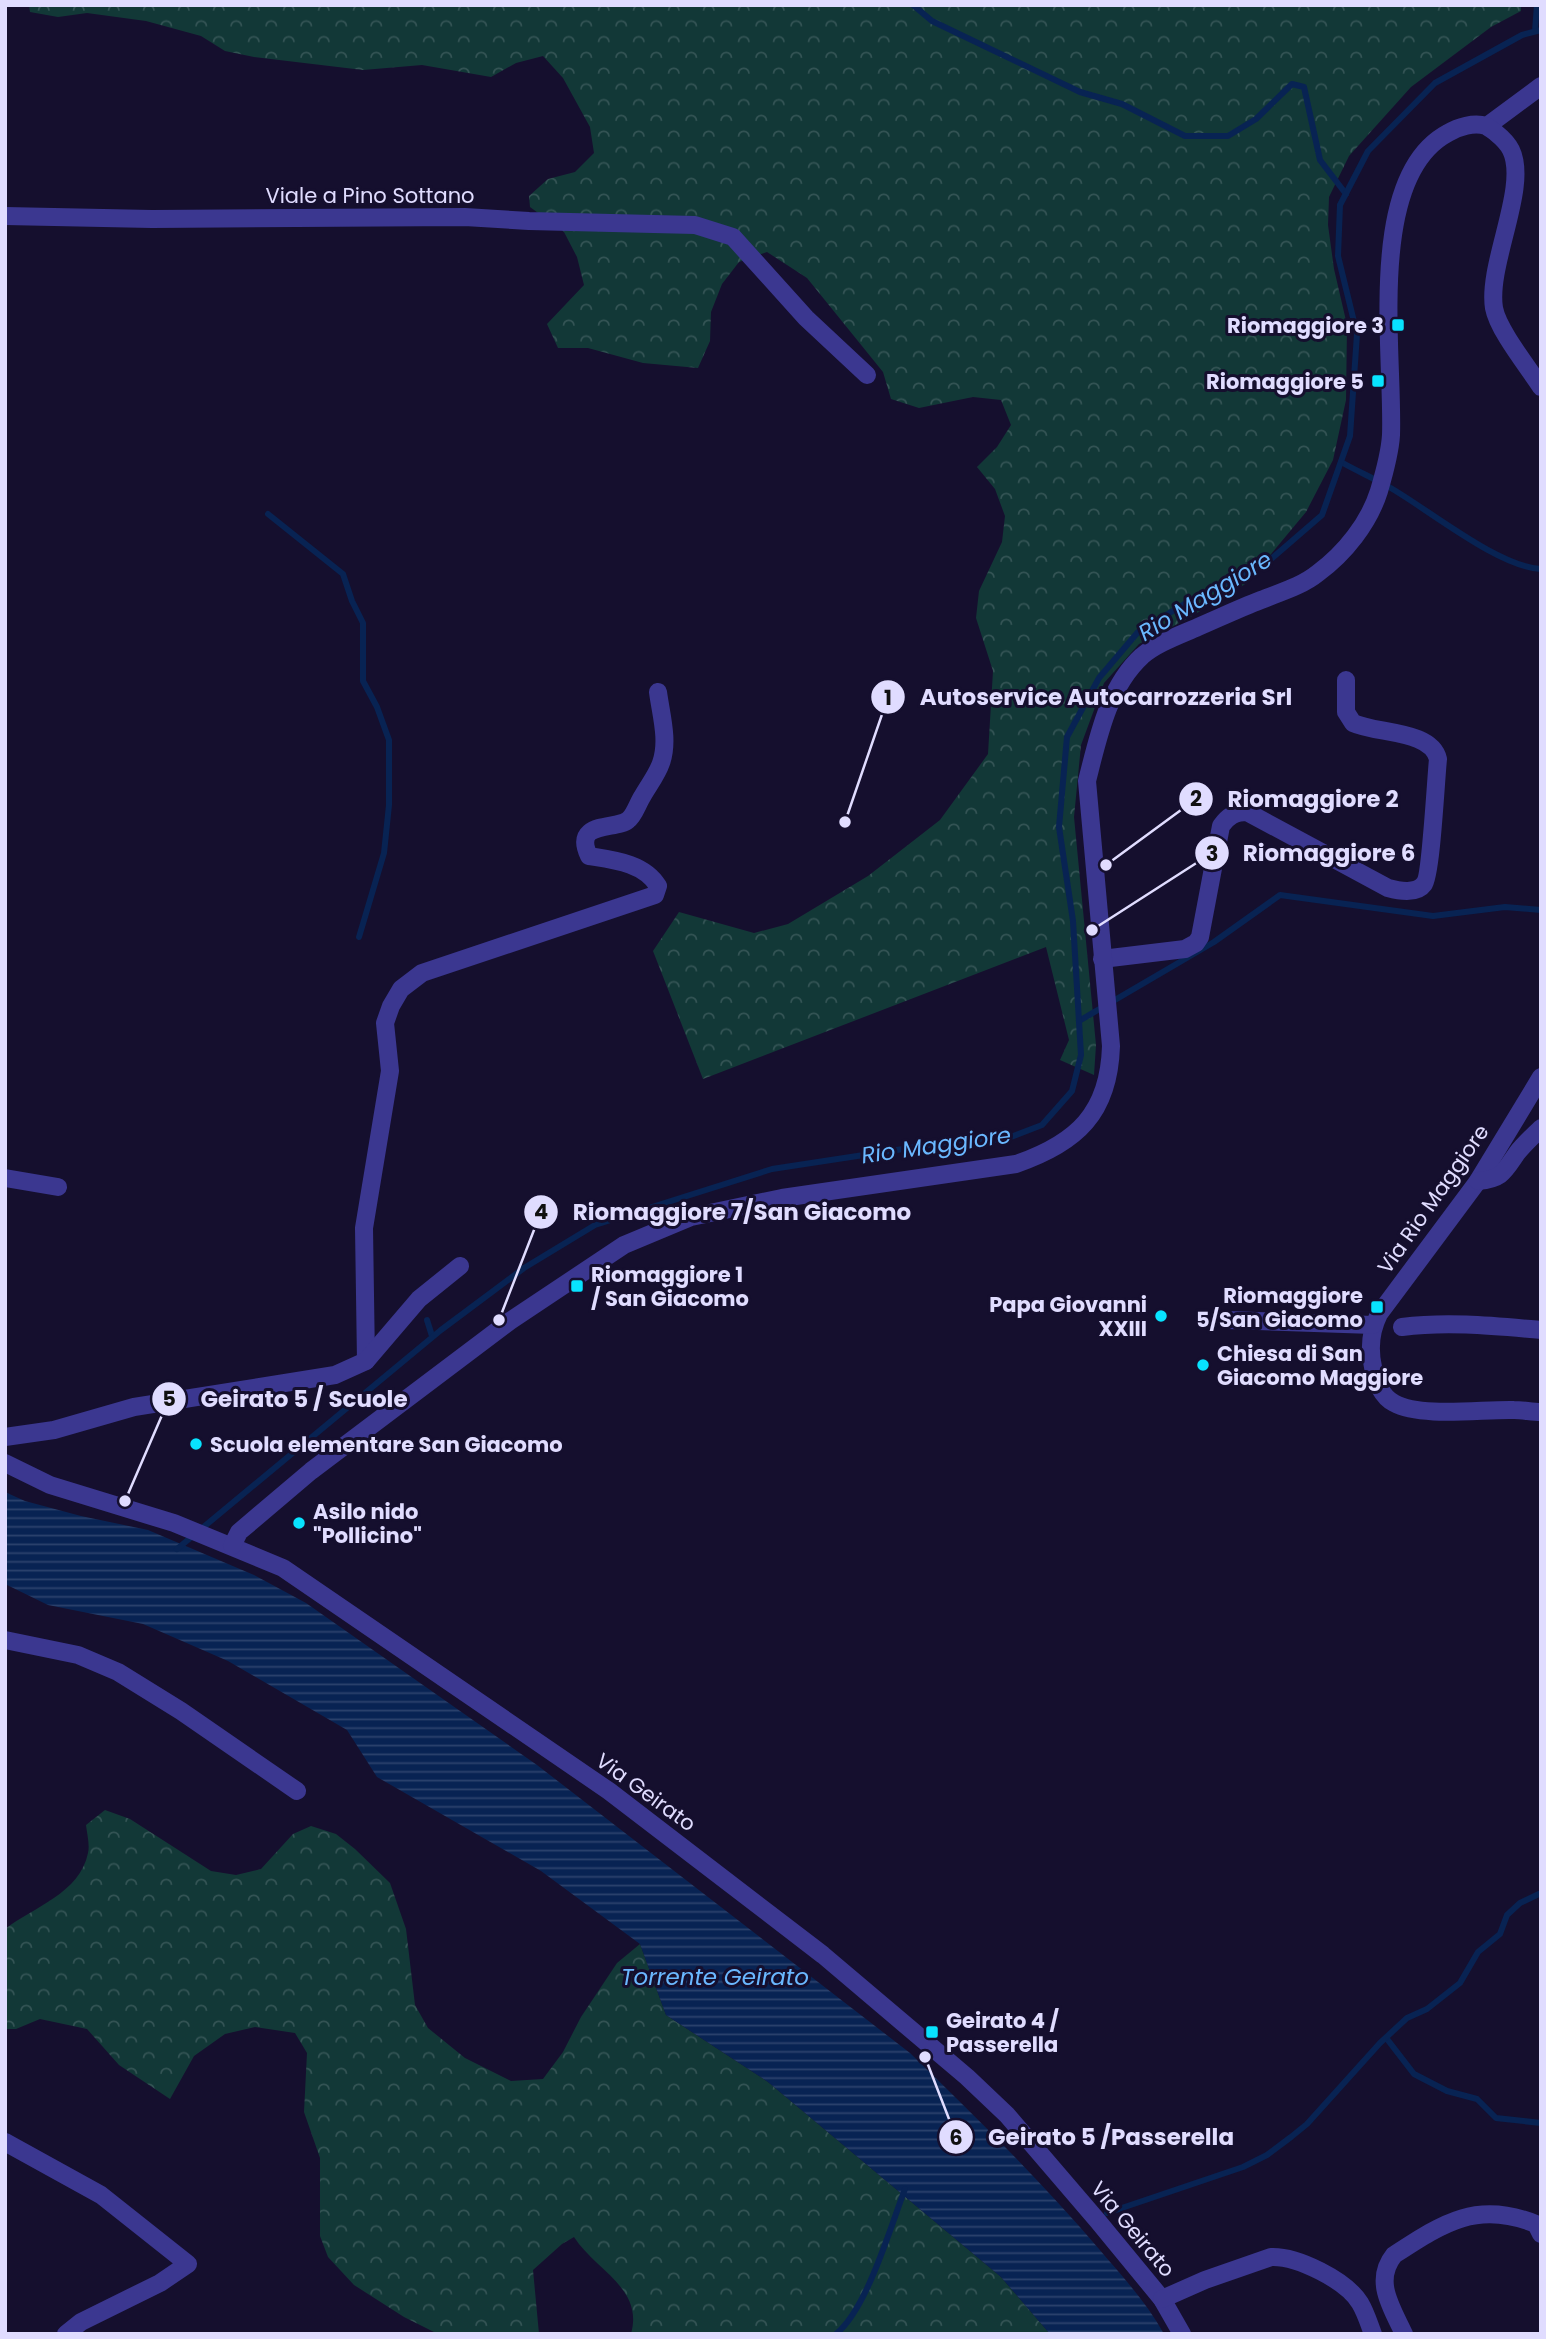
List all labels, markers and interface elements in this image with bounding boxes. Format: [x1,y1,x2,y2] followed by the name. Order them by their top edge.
[265,181,475,210] street label: Viale a Pino Sottano
[1227,311,1384,340] place label: Riomaggiore 3
[1390,317,1406,333] marker: Riomaggiore 3
[1206,367,1364,396] place label: Riomaggiore 5
[1370,373,1386,389] marker: Riomaggiore 5
[1132,543,1278,649] water label: Rio Maggiore
[871,675,1306,719] callout: Autoservice Autocarrozzeria Srl
[920,681,1292,713] text: Autoservice Autocarrozzeria Srl
[884,683,892,712] text: 1
[1179,777,1413,821] callout: Riomaggiore 2
[1227,783,1399,815] text: Riomaggiore 2
[1190,784,1202,813] text: 2
[1194,831,1430,875] callout: Riomaggiore 6
[1243,837,1415,869] text: Riomaggiore 6
[1206,839,1218,868] text: 3
[1371,1118,1495,1280] street label: Via Rio Maggiore
[859,1119,1013,1171] water label: Rio Maggiore
[524,1190,925,1234] callout: Riomaggiore 7/San Giacomo
[573,1196,911,1228] text: Riomaggiore 7/San Giacomo
[534,1197,548,1226] text: 4
[591,1260,749,1313] place label: Riomaggiore 1 / San Giacomo
[569,1278,585,1294] marker: Riomaggiore 1 / San Giacomo
[1196,1281,1363,1334] place label: Riomaggiore 5/San Giacomo
[989,1290,1147,1343] place label: Papa Giovanni XXIII
[1369,1299,1385,1315] marker: Riomaggiore 5/San Giacomo
[1153,1308,1169,1324] marker: Papa Giovanni XXIII
[1217,1339,1423,1392] place label: Chiesa di San Giacomo Maggiore
[1195,1357,1211,1373] marker: Chiesa di San Giacomo Maggiore
[152,1377,422,1421] callout: Geirato 5 / Scuole
[200,1383,408,1415] text: Geirato 5 / Scuole
[162,1384,176,1413] text: 5
[210,1430,563,1459] place label: Scuola elementare San Giacomo
[188,1436,204,1452] marker: Scuola elementare San Giacomo
[313,1497,422,1550] place label: Asilo nido "Pollicino"
[291,1515,307,1531] marker: Asilo nido "Pollicino"
[590,1746,702,1838] street label: Via Geirato
[621,1961,809,1993] water label: Torrente Geirato
[946,2006,1059,2059] place label: Geirato 4 / Passerella
[924,2024,940,2040] marker: Geirato 4 / Passerella
[939,2115,1248,2159] callout: Geirato 5 /Passerella
[988,2121,1234,2153] text: Geirato 5 /Passerella
[949,2123,963,2152] text: 6
[1084,2175,1182,2283] street label: Via Geirato

